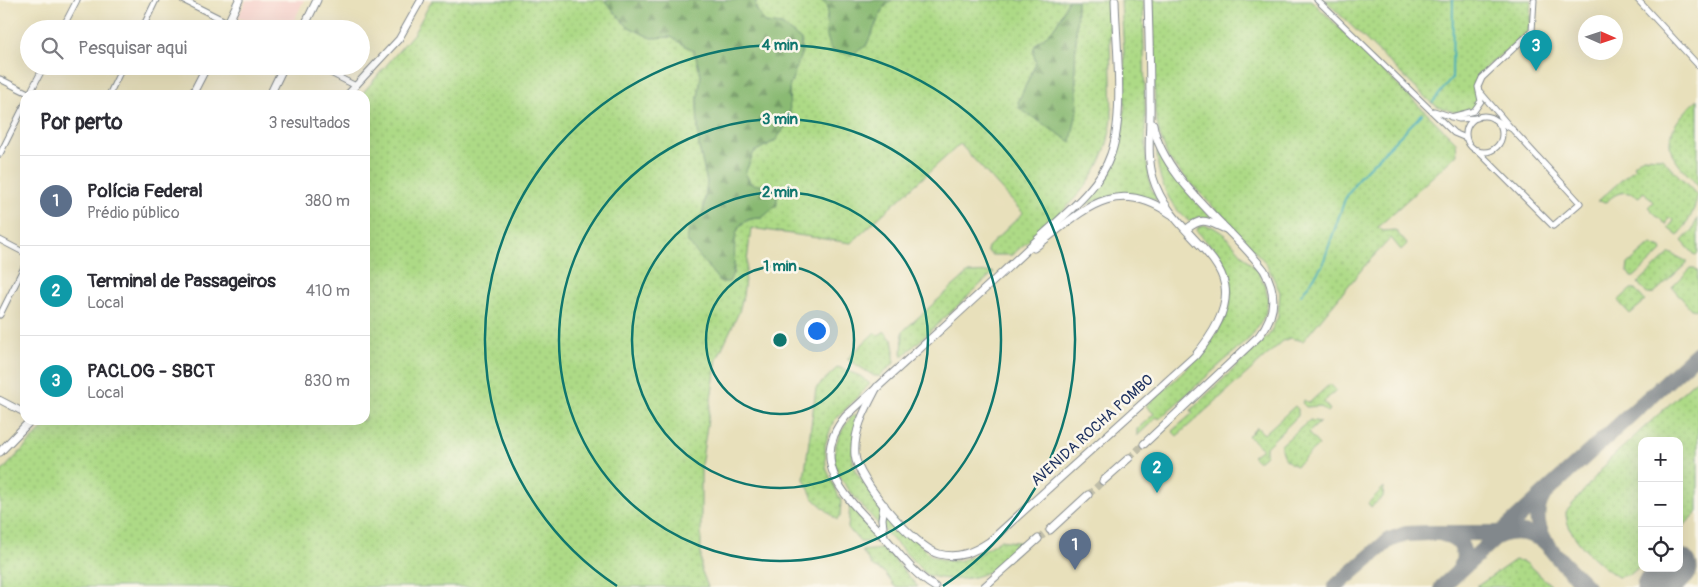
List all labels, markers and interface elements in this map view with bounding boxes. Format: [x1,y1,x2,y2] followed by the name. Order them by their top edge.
[1578,15,1623,60] north arrow
[20,20,370,75] search box
[1520,30,1552,71] pin: 3
[38,34,66,62] icon: search
[78,36,187,60] text: Pesquisar aqui
[762,36,799,55] text: 4 min
[40,109,122,136] text: Por perto
[762,110,798,129] text: 3 min
[268,113,350,133] text: 3 resultados
[87,179,203,203] text: Polícia Federal
[762,183,798,202] text: 2 min
[53,191,59,211] text: 1
[304,191,350,211] text: 380 m
[87,203,180,223] text: Prédio público
[763,257,797,276] text: 1 min
[87,269,276,293] text: Terminal de Passageiros
[52,281,60,301] text: 2
[306,281,350,301] text: 410 m
[87,293,124,313] text: Local
[804,318,830,344] your location
[771,331,789,349] centre of rings
[87,359,215,383] text: PACLOG - SBCT
[1027,370,1157,490] street label: AVENIDA ROCHA POMBO
[52,371,60,391] text: 3
[304,371,350,391] text: 830 m
[87,383,124,403] text: Local
[1638,437,1683,572] map controls
[1638,437,1683,482] button: +
[1141,452,1173,493] pin: 2
[1638,482,1683,527] button: −
[1638,527,1683,572] button: locate
[1059,529,1091,570] pin: 1

